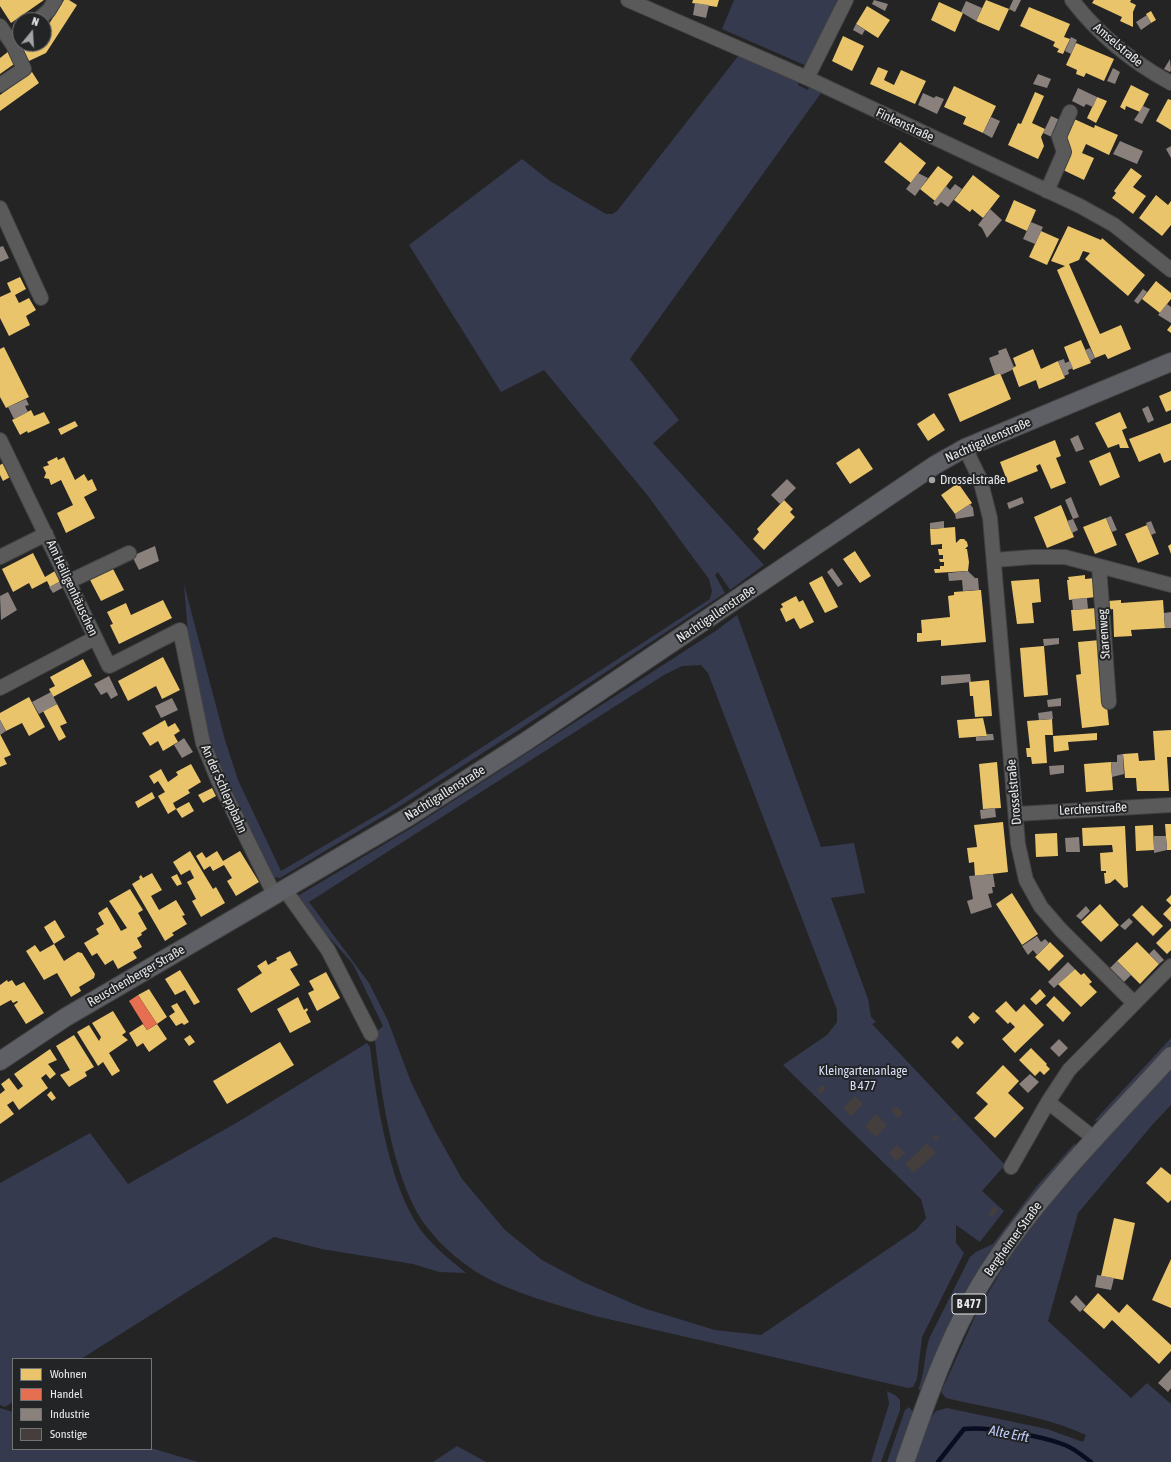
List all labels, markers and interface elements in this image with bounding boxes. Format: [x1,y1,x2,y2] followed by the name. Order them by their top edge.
[12,12,52,52] north arrow
[30,15,40,28] text: N
[1090,20,1146,70] street label: Amselstraße
[874,105,936,145] street label: Finkenstraße
[943,414,1033,466] street label: Nachtigallenstraße
[940,472,1006,488] place label: Drosselstraße
[927,475,937,485] marker: Drosselstraße
[43,537,101,639] street label: Am Heiligenhäuschen
[674,582,758,646] street label: Nachtigallenstraße
[1094,608,1114,660] street label: Starenweg
[198,742,250,836] street label: An der Schleppbahn
[1003,759,1025,825] street label: Drosselstraße
[402,762,488,824] street label: Nachtigallenstraße
[1059,799,1127,819] street label: Lerchenstraße
[85,942,187,1010] street label: Reuschenberger Straße
[819,1063,907,1094] park label: Kleingartenanlage B 477
[981,1199,1045,1279] street label: Bergheimer Straße
[952,1294,986,1314] road number: B 477
[12,1358,152,1450] legend
[50,1367,87,1381] text: Wohnen
[50,1387,83,1401] text: Handel
[50,1407,90,1421] text: Industrie
[987,1422,1031,1446] water label: Alte Erft
[50,1427,87,1441] text: Sonstige

